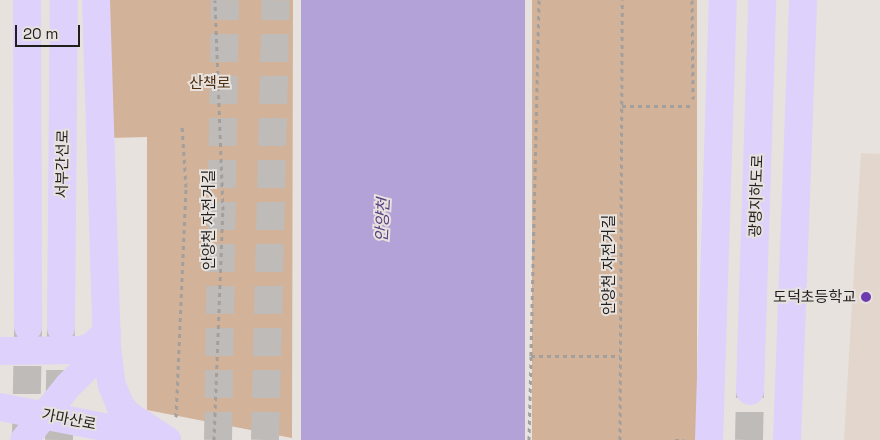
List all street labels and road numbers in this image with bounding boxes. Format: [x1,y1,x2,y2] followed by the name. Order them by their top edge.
[52,129,72,199] street label: 서부간선로
[746,154,766,238] street label: 광명지하도로
[200,170,218,270] street label: 안양천 자전거길
[600,215,618,315] street label: 안양천 자전거길
[40,405,98,433] street label: 가마산로

